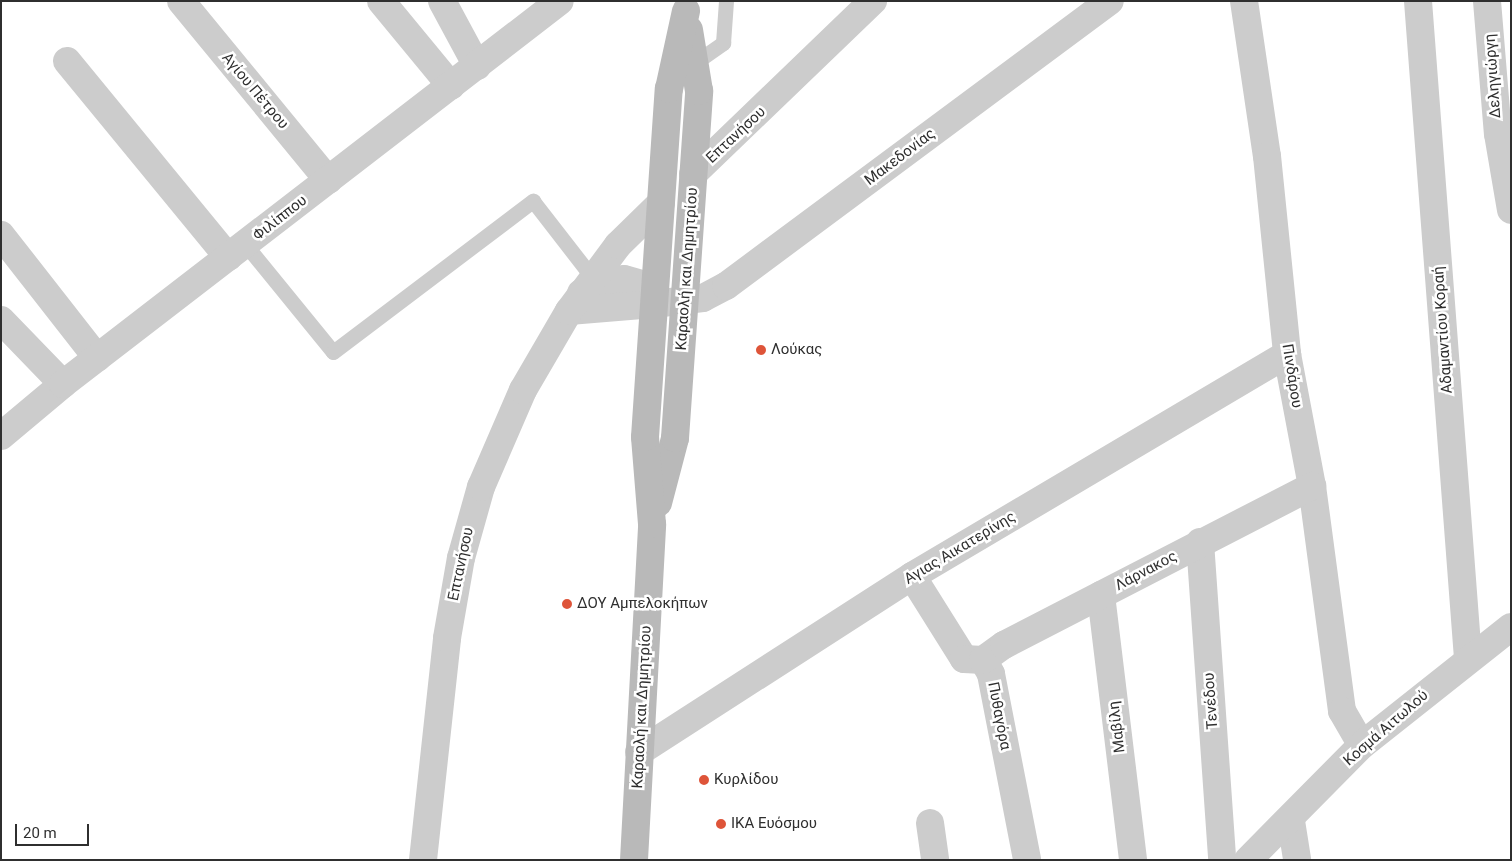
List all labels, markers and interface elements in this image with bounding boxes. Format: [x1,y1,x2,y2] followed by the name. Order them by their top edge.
[1481,33,1505,119] street label: Δεληγιώργη
[218,49,292,133] street label: Αγίου Πέτρου
[703,103,769,167] street label: Επτανήσου
[861,125,939,189] street label: Μακεδονίας
[672,187,702,351] street label: Καραολή και Δημητρίου
[249,191,311,245] street label: Φιλίππου
[1430,266,1456,394] street label: Αδαμαντίου Κοραή
[771,341,822,359] place label: Λούκας
[1278,343,1306,409] street label: Πινδάρου
[755,344,767,356] marker: Λούκας
[901,508,1019,588] street label: Αγιας Αικατερίνης
[444,526,478,602] street label: Επτανήσου
[1112,547,1180,595] street label: Λάρνακος
[577,595,708,613] place label: ΔΟΥ Αμπελοκήπων
[561,598,573,610] marker: ΔΟΥ Αμπελοκήπων
[629,625,655,789] street label: Καραολή και Δημητρίου
[1200,672,1222,730] street label: Τενέδου
[984,680,1014,752] street label: Πυθαγόρα
[1340,686,1432,770] street label: Κοσμά Αιτωλού
[1105,700,1129,754] street label: Μαβίλη
[714,771,778,789] place label: Κυρλίδου
[698,774,710,786] marker: Κυρλίδου
[18,814,91,846] scale bar
[731,815,817,833] place label: ΙΚΑ Ευόσμου
[715,818,727,830] marker: ΙΚΑ Ευόσμου
[23,824,57,842] text: 20 m

